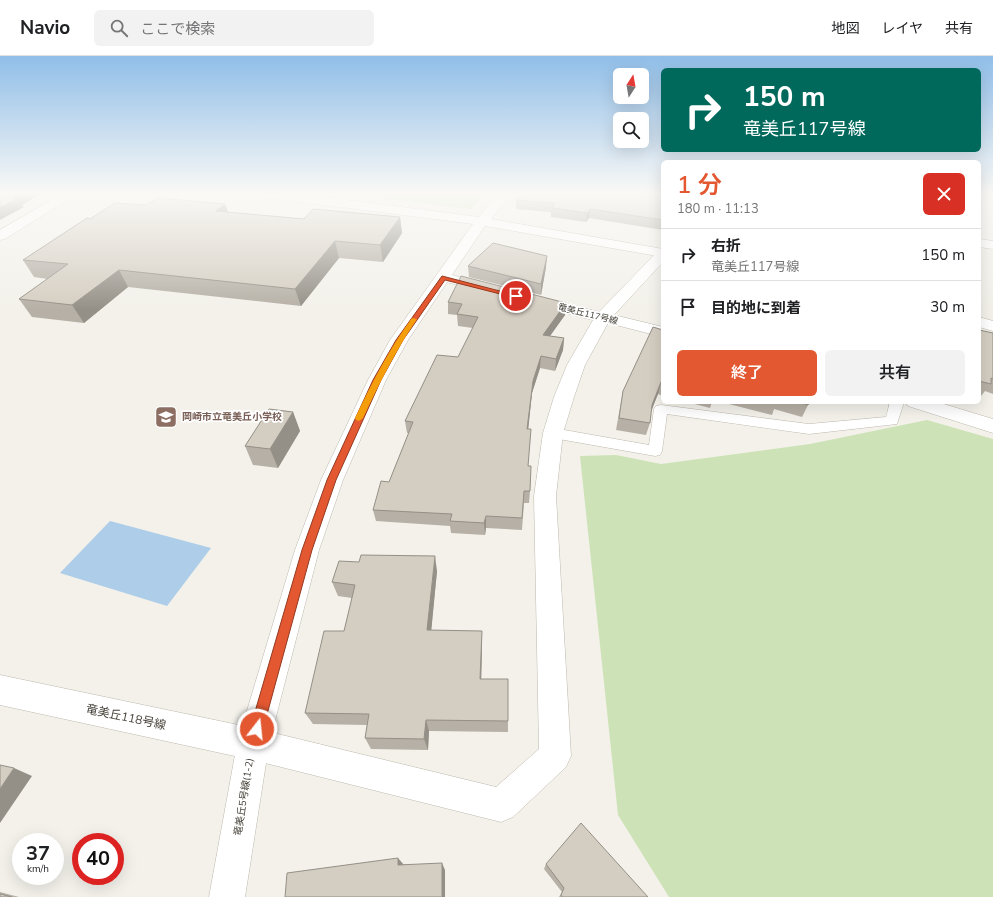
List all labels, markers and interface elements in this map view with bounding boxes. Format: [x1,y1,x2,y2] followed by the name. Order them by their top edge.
[94,10,374,46] search box
[20,15,70,41] text: Navio
[108,17,130,39] icon: search
[140,19,215,39] text: ここで検索
[831,19,859,38] text: 地図
[881,19,923,38] text: レイヤ
[945,19,973,38] text: 共有
[613,68,649,104] north arrow
[613,68,649,148] map controls
[743,78,826,116] text: 150 m
[677,84,729,136] icon: right
[613,112,649,148] button: search
[743,117,865,141] text: 竜美丘117号線
[677,169,722,201] text: 1 分
[923,173,965,215] button: close
[677,200,759,218] text: 180 m · 11:13
[711,236,741,256] text: 右折
[677,244,699,266] icon: right
[921,245,965,265] text: 150 m
[711,258,799,276] text: 竜美丘117号線
[499,279,533,313] pin
[505,285,527,307] icon: arrive
[677,296,699,318] icon: arrive
[930,297,965,317] text: 30 m
[711,298,801,318] text: 目的地に到着
[557,301,620,327] street label: 竜美丘117号線
[677,350,817,396] button: 終了
[825,350,965,396] button: 共有
[153,404,179,430] school or university icon: 岡崎市立竜美丘小学校
[182,410,282,424] place label: 岡崎市立竜美丘小学校
[84,701,168,733] street label: 竜美丘118号線
[236,708,278,750] position arrow
[231,757,257,837] street label: 竜美丘5号線(1-2)
[72,833,124,885] speed limit sign: 40
[26,840,50,867] text: 37
[27,862,49,876] text: km/h

